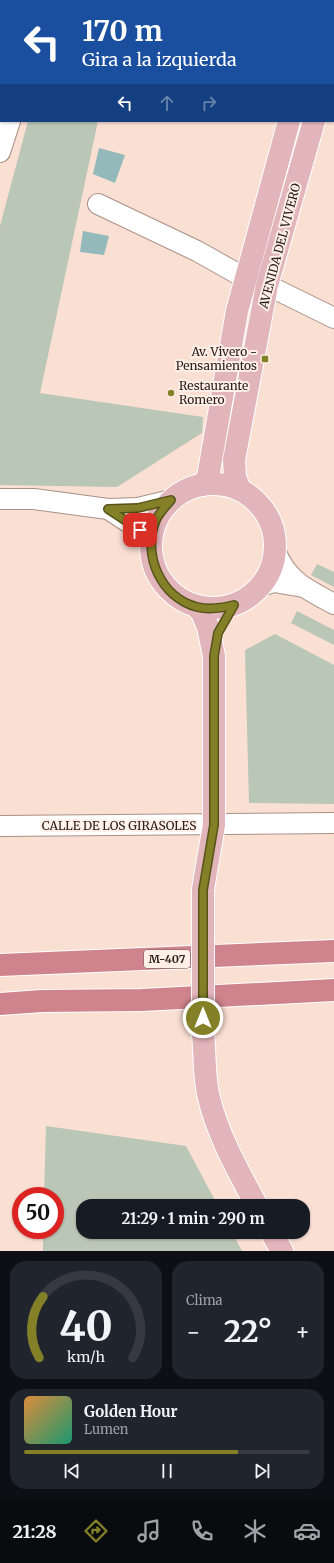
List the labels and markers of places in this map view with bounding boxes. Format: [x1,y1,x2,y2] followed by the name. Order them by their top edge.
[176,344,257,373] place label: Av. Vivero - Pensamientos
[260,354,270,364] marker: Av. Vivero - Pensamientos
[179,378,248,407] place label: Restaurante Romero
[166,388,176,398] marker: Restaurante Romero
[123,513,157,547] pin

